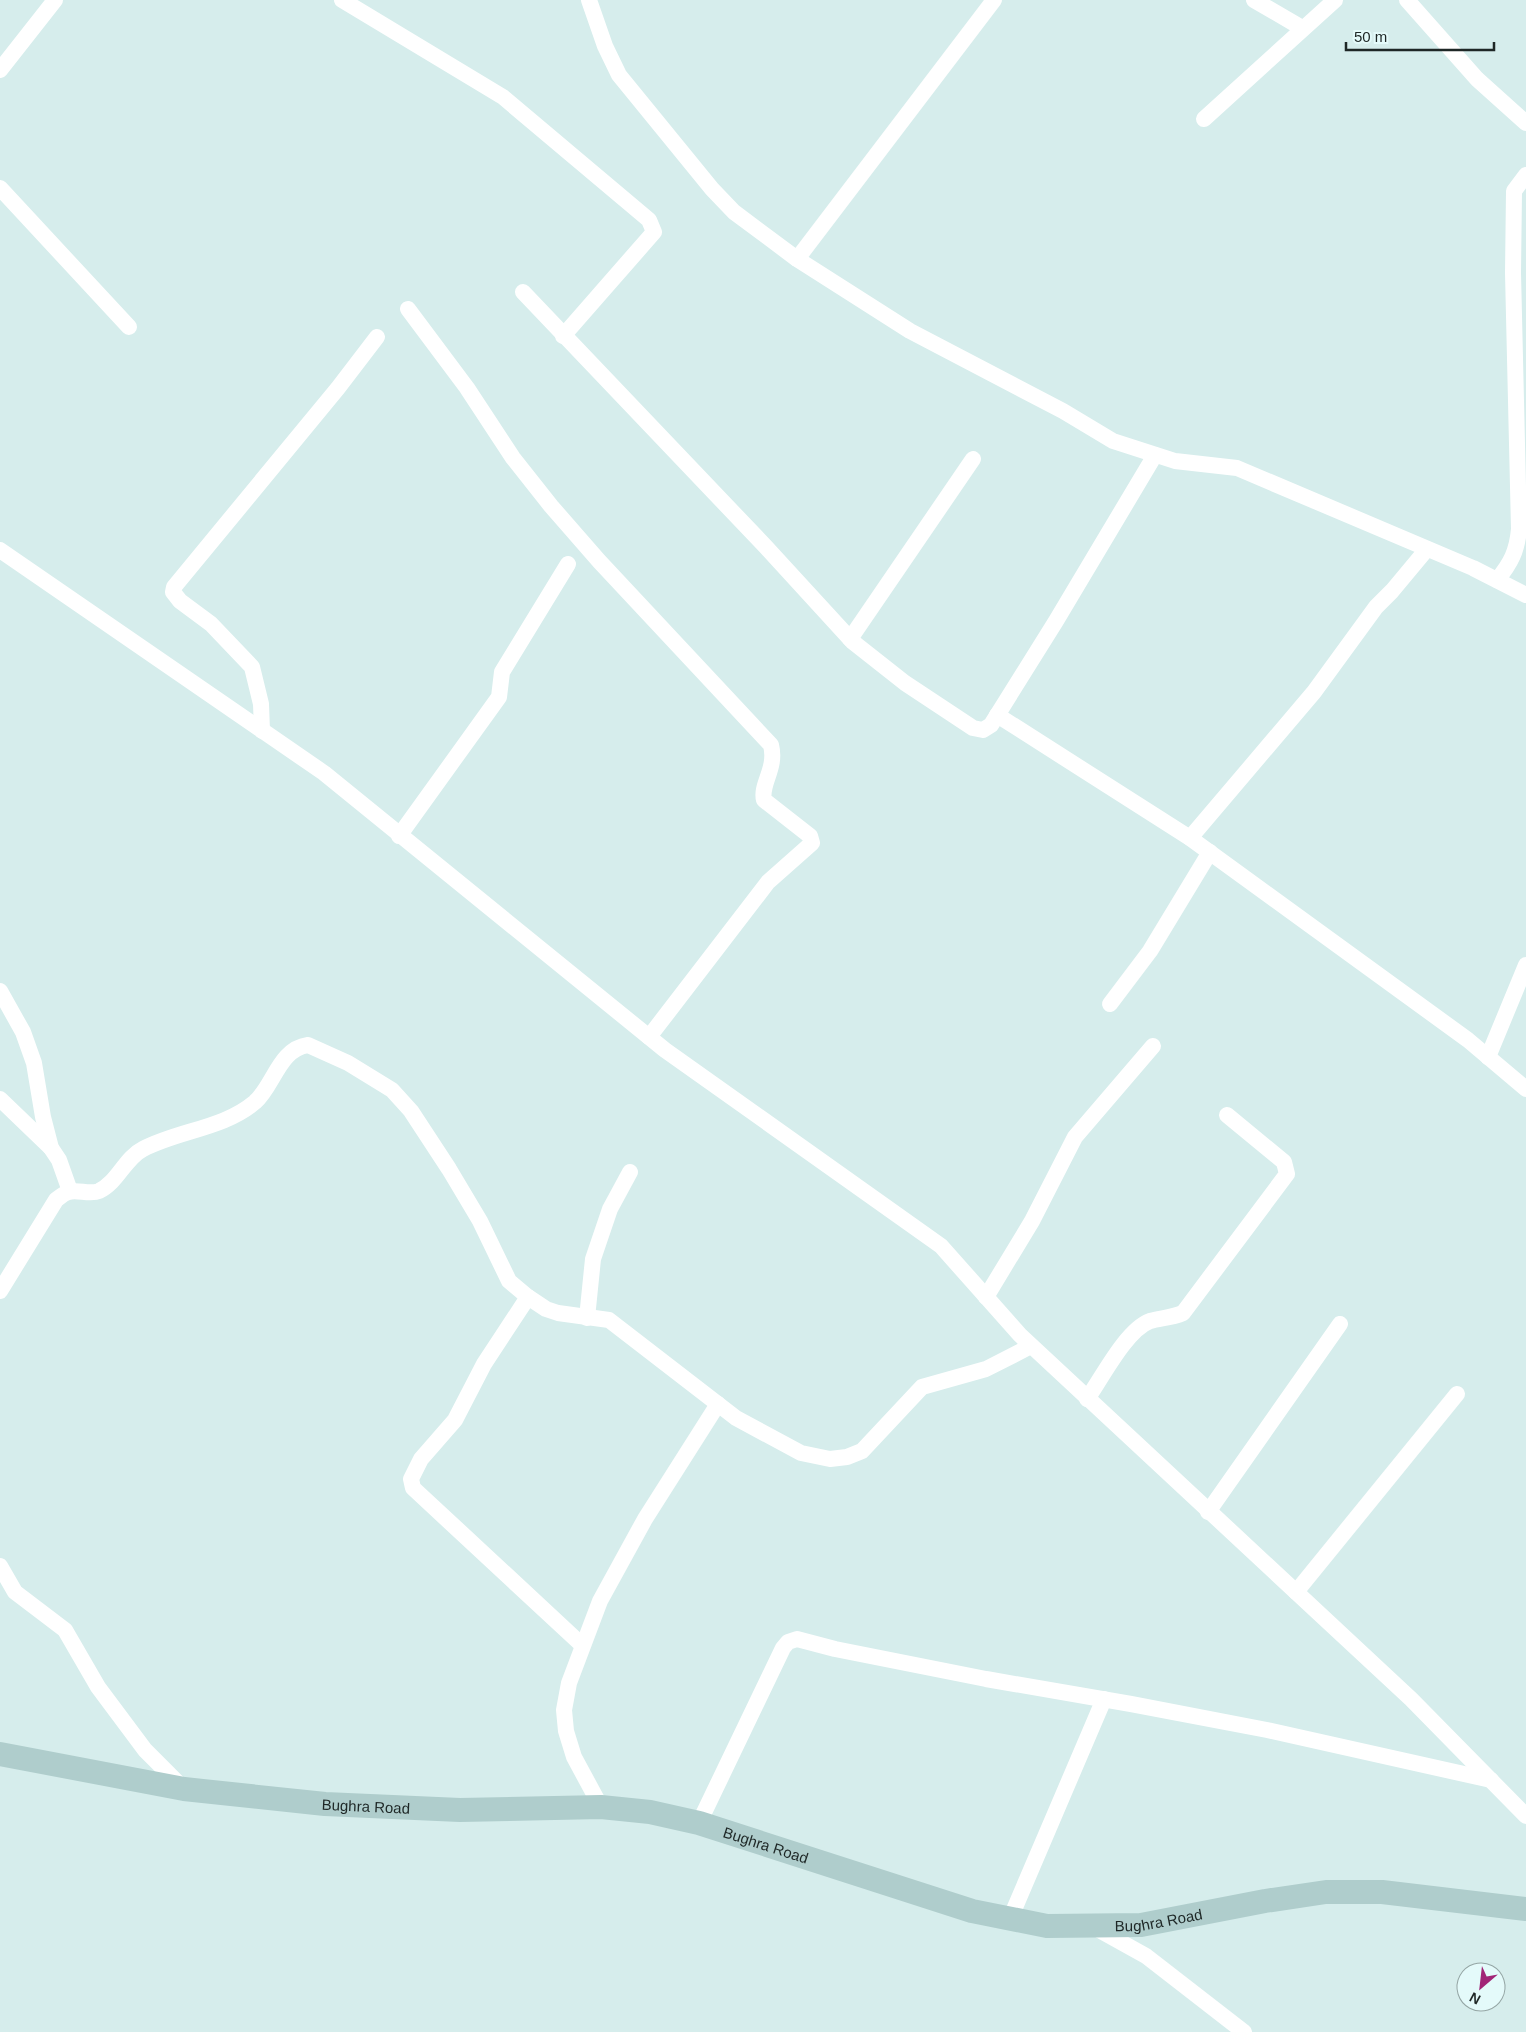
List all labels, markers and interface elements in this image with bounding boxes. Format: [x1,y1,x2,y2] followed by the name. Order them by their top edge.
[1346,20,1494,52] scale bar
[1354,28,1387,45] text: 50 m
[321,1795,410,1816] street label: Bughra Road
[721,1823,811,1866] street label: Bughra Road
[1115,1905,1204,1934] street label: Bughra Road
[1456,1962,1506,2012] north arrow
[1467,1989,1483,2008] text: N

